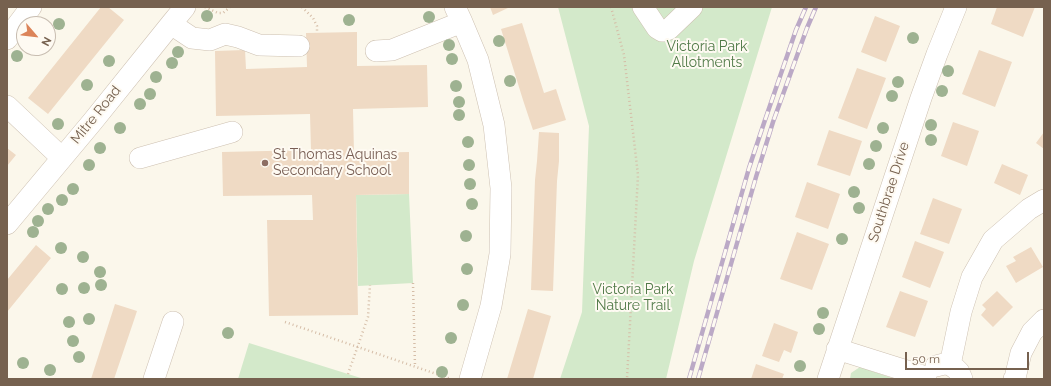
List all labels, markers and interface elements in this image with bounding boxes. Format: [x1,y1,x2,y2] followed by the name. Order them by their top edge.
[16,16,56,56] north arrow
[38,35,54,48] text: N
[667,39,747,72] park label: Victoria Park Allotments
[67,82,125,148] street label: Mitre Road
[865,140,913,244] street label: Southbrae Drive
[273,147,397,180] place label: St Thomas Aquinas Secondary School
[260,158,270,168] marker: St Thomas Aquinas Secondary School
[593,282,673,314] park label: Victoria Park Nature Trail
[907,344,1031,370] scale bar
[912,352,940,366] text: 50 m

